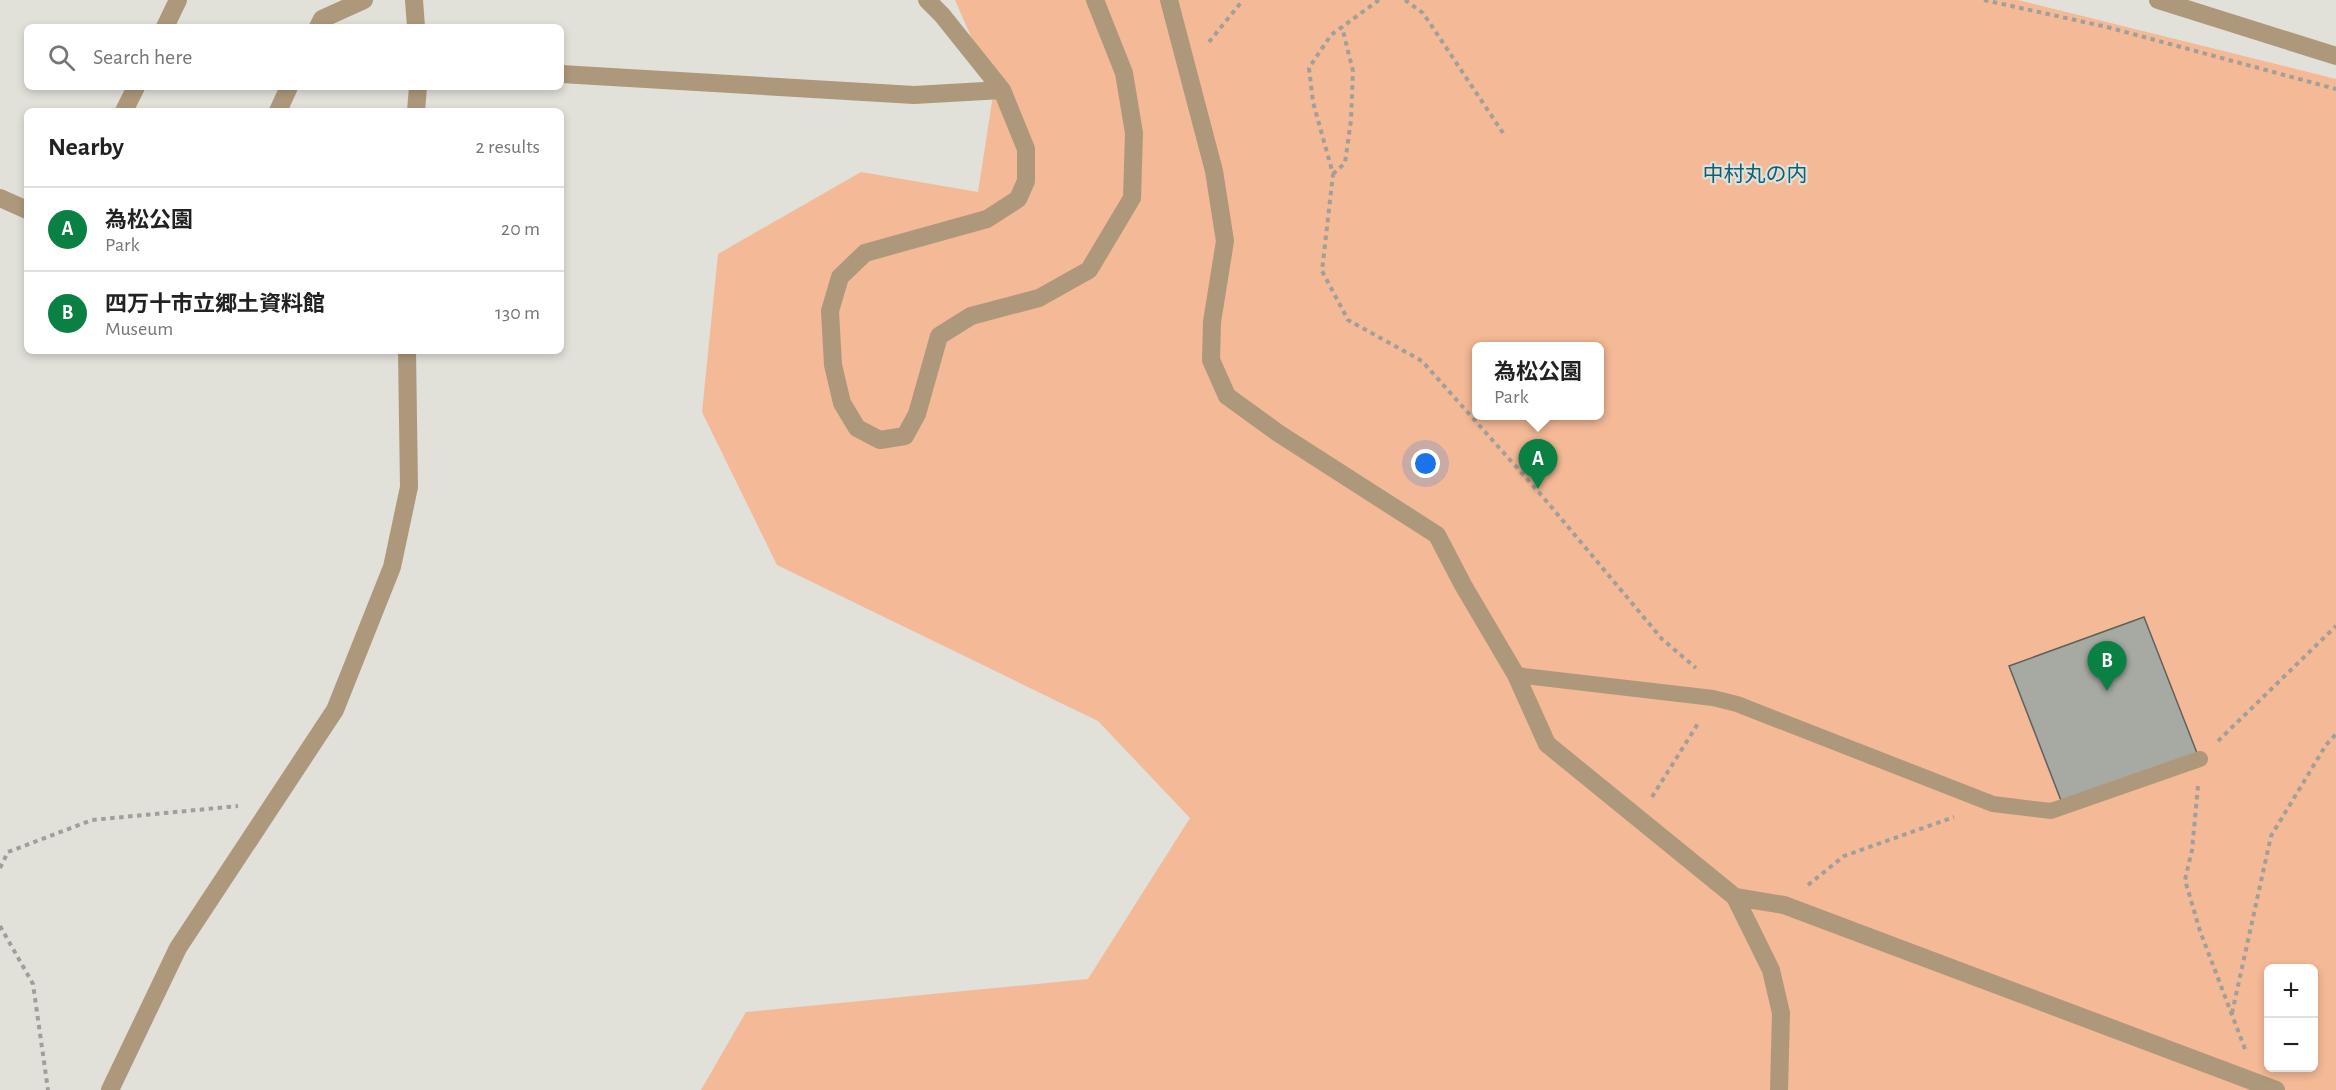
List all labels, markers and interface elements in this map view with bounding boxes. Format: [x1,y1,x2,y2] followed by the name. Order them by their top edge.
[24,24,564,90] search box
[45,41,78,74] icon: search
[93,46,192,68] text: Search here
[48,134,124,160] text: Nearby
[476,137,540,157] text: 2 results
[1703,163,1808,185] district label: 中村丸の内
[105,209,193,231] text: 為松公園
[62,219,74,239] text: A
[501,219,540,239] text: 20 m
[105,235,140,255] text: Park
[105,293,325,315] text: 四万十市立郷土資料館
[62,303,73,323] text: B
[495,303,540,323] text: 130 m
[105,319,173,339] text: Museum
[1472,342,1604,420] popup
[1494,361,1582,383] text: 為松公園
[1494,387,1529,407] text: Park
[1518,440,1558,489] pin: A
[1411,449,1440,478] your location
[2088,642,2126,691] pin: B
[2264,964,2318,1072] map controls
[2264,964,2318,1018] button: +
[2264,1018,2318,1072] button: −

